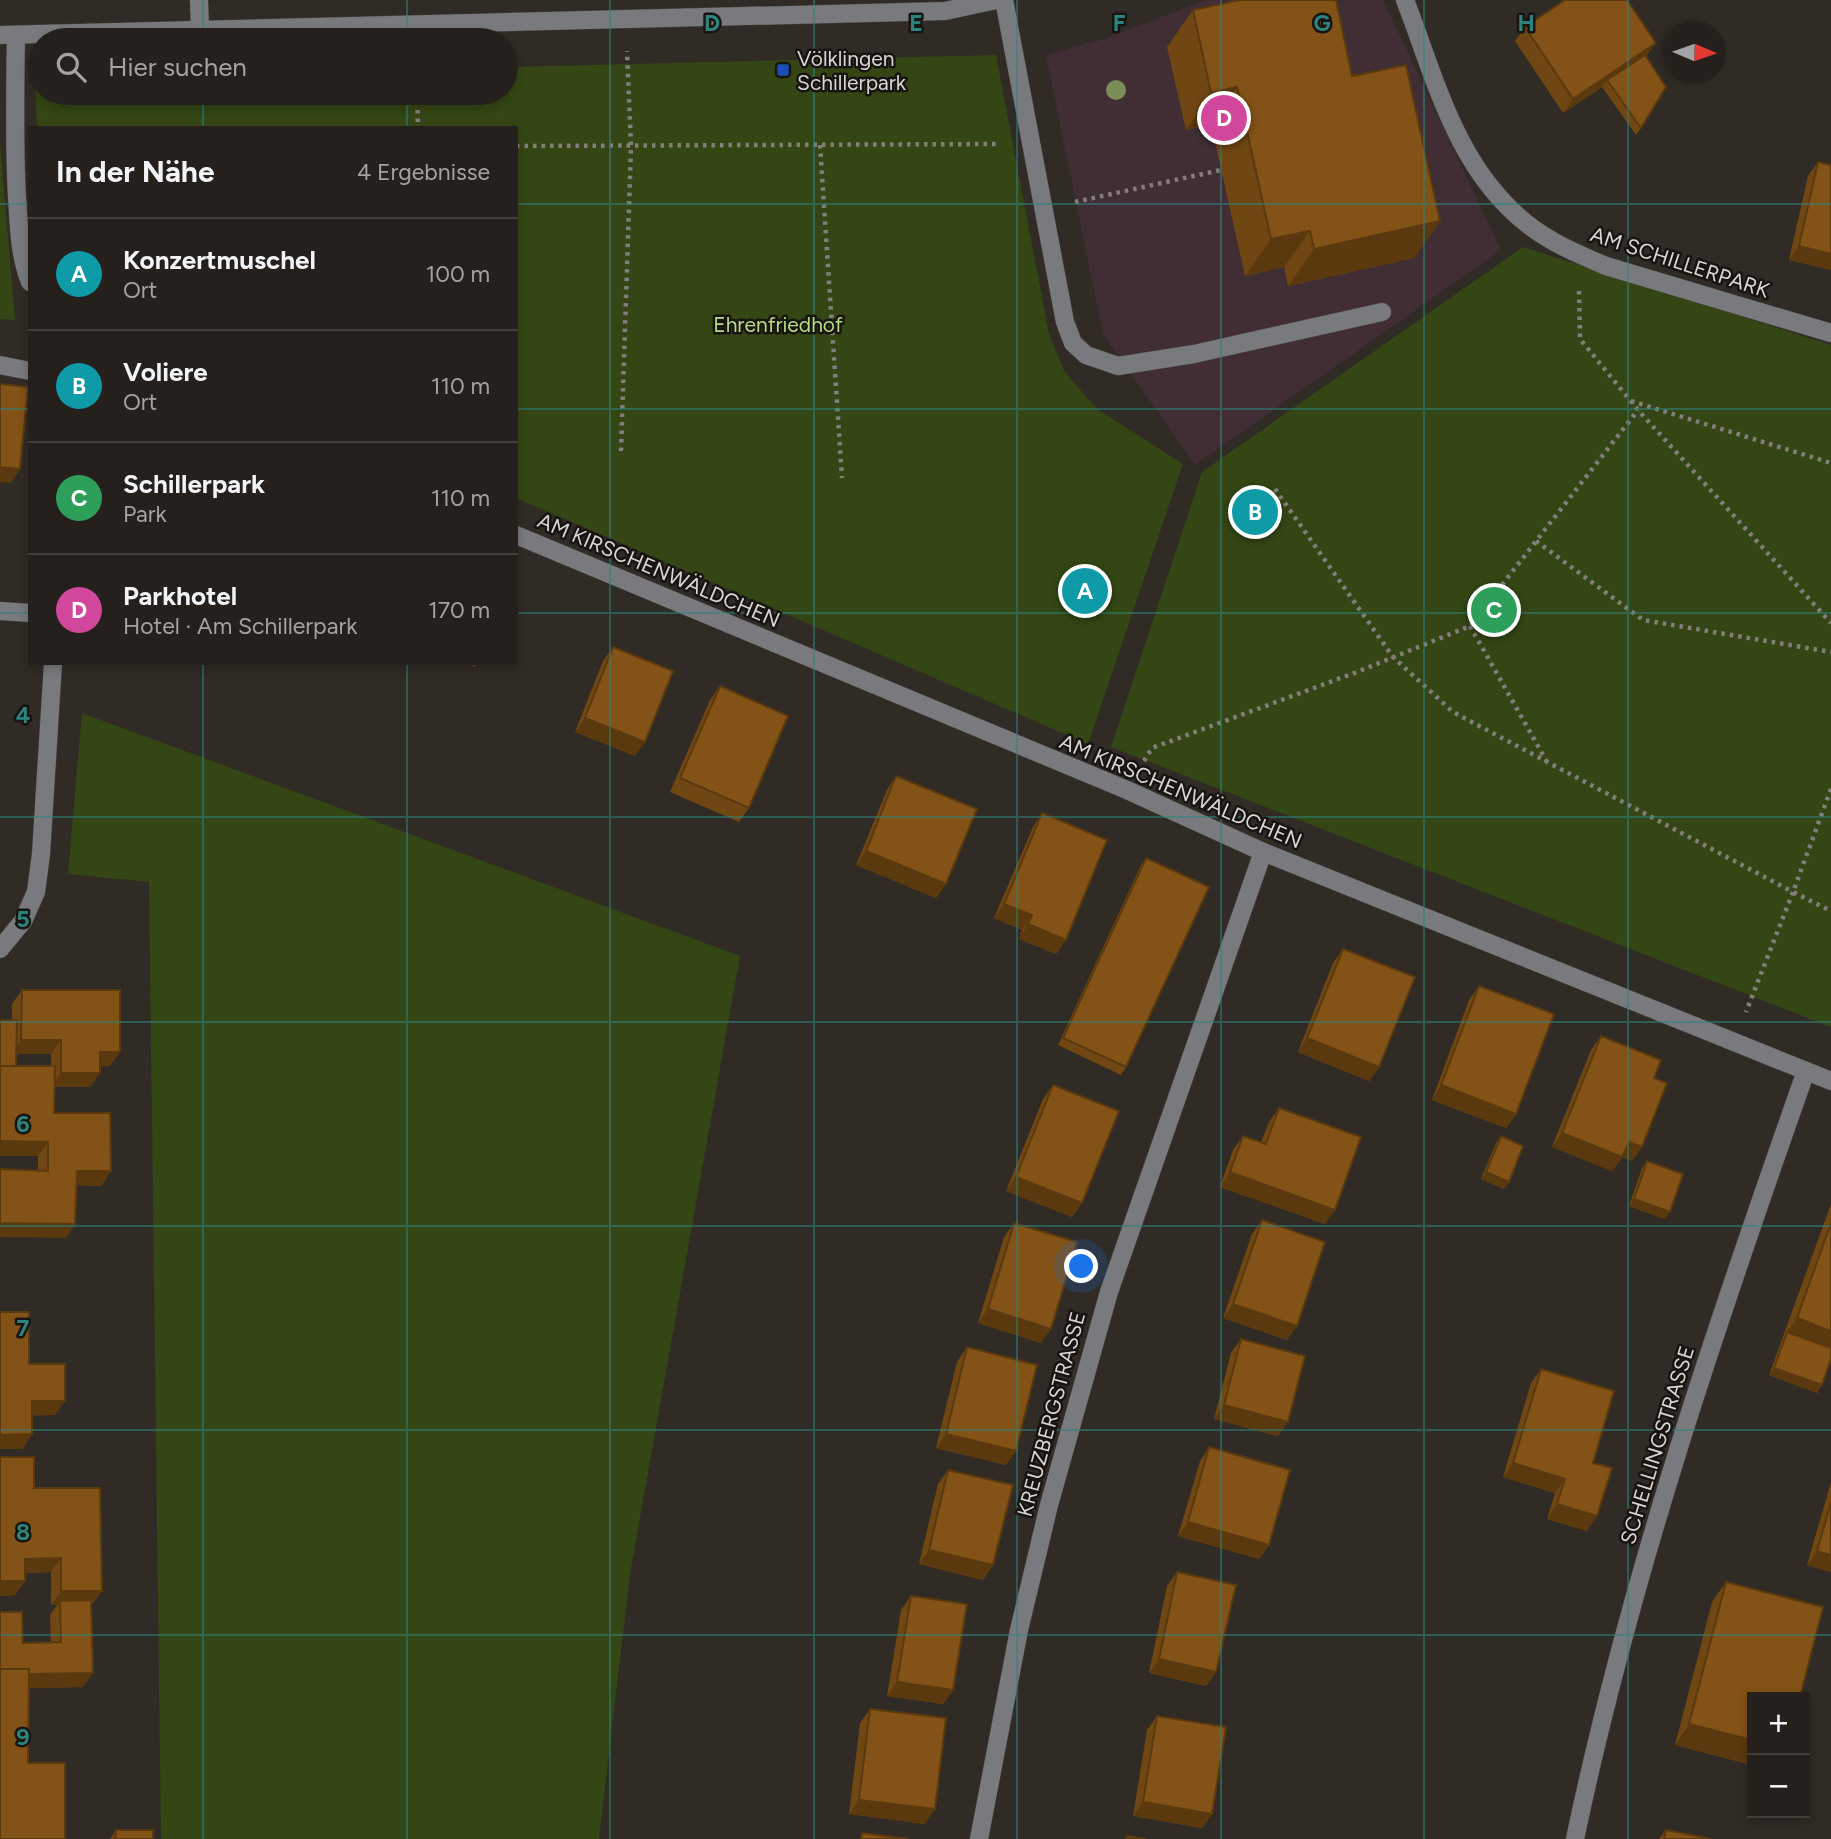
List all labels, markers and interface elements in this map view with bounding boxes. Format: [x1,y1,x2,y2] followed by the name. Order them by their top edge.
[704,9,720,37] text: D
[909,9,923,37] text: E
[1113,9,1126,37] text: F
[1313,9,1331,37] text: G
[1517,9,1535,37] text: H
[1663,21,1726,84] north arrow
[28,28,518,105] search box
[797,46,907,95] place label: Völklingen Schillerpark
[52,48,90,86] icon: search
[108,51,247,83] text: Hier suchen
[775,62,791,78] marker: Völklingen Schillerpark
[1201,92,1247,144] pin: D
[56,153,215,190] text: In der Nähe
[357,158,490,186] text: 4 Ergebnisse
[1587,221,1773,303] street label: AM SCHILLERPARK
[123,244,316,276] text: Konzertmuschel
[71,260,87,288] text: A
[426,260,490,288] text: 100 m
[123,276,157,304] text: Ort
[713,312,843,337] park label: Ehrenfriedhof
[123,356,208,388] text: Voliere
[72,372,86,400] text: B
[431,372,490,400] text: 110 m
[123,388,157,416] text: Ort
[123,468,265,500] text: Schillerpark
[71,484,87,512] text: C
[431,484,490,512] text: 110 m
[1232,486,1278,538] pin: B
[123,500,167,528] text: Park
[534,508,784,632] street label: AM KIRSCHENWÄLDCHEN
[1062,565,1108,617] pin: A
[123,580,237,612] text: Parkhotel
[1471,584,1517,636] pin: C
[71,596,87,624] text: D
[428,596,490,624] text: 170 m
[123,612,357,640] text: Hotel · Am Schillerpark
[16,701,30,729] text: 4
[1056,729,1306,853] street label: AM KIRSCHENWÄLDCHEN
[16,905,30,933] text: 5
[16,1110,30,1138] text: 6
[1064,1249,1098,1283] your location
[1012,1309,1090,1519] street label: KREUZBERGSTRASSE
[17,1314,30,1342] text: 7
[1615,1343,1699,1547] street label: SCHELLINGSTRASSE
[16,1518,30,1546] text: 8
[1747,1692,1810,1818] map controls
[1747,1692,1810,1755] button: +
[16,1723,30,1751] text: 9
[1747,1755,1810,1818] button: −

